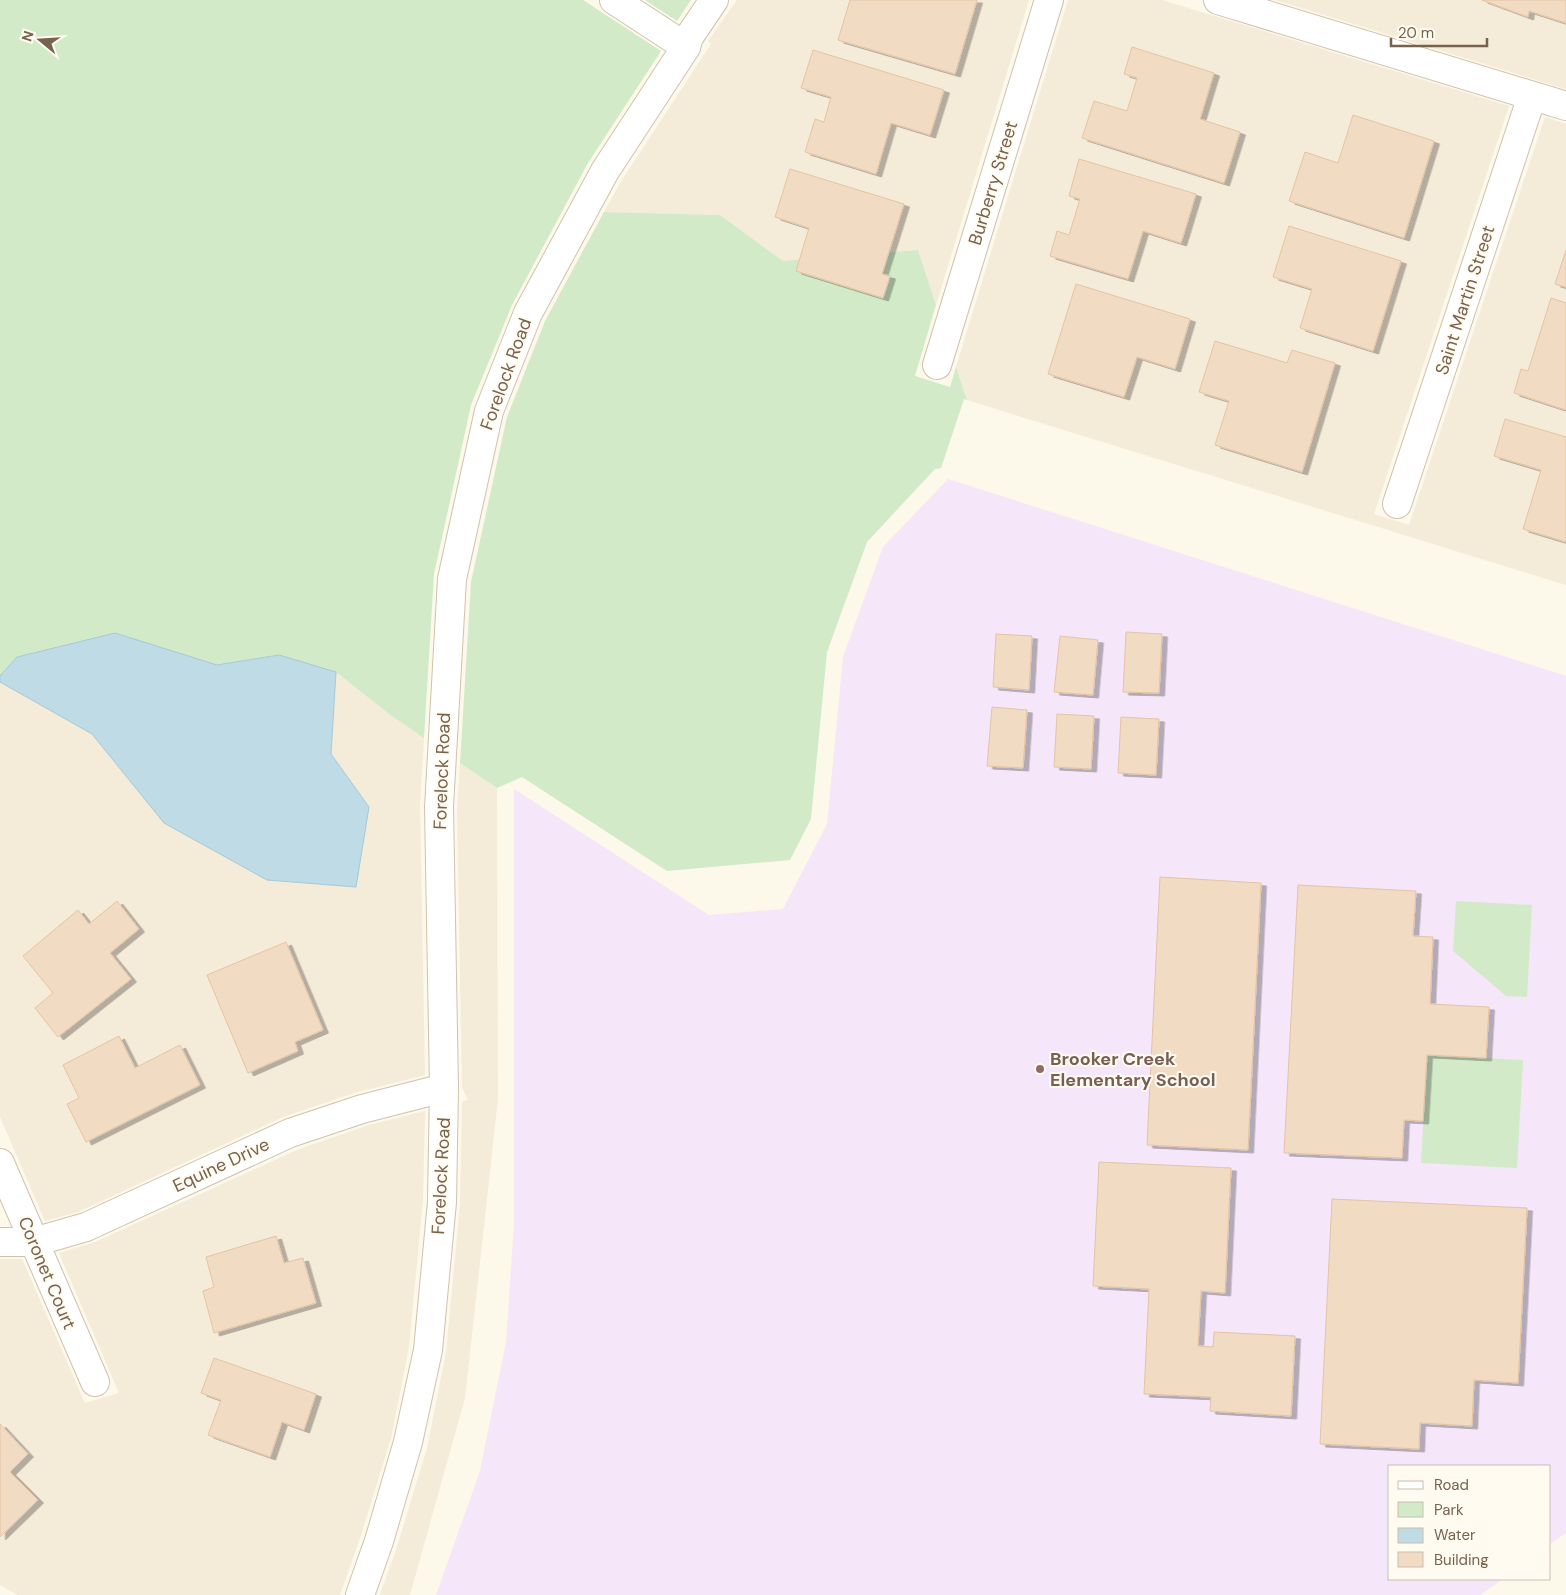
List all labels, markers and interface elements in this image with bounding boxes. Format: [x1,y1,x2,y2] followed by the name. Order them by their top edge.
[15,15,65,65] north arrow
[1391,15,1487,47] scale bar
[1398,23,1434,43] text: 20 m
[17,28,38,44] text: N
[963,118,1023,248] street label: Burberry Street
[1430,222,1500,378] street label: Saint Martin Street
[475,315,537,433] street label: Forelock Road
[428,712,456,830] street label: Forelock Road
[1050,1047,1216,1092] place label: Brooker Creek Elementary School
[1034,1063,1046,1075] marker: Brooker Creek Elementary School
[426,1117,456,1235] street label: Forelock Road
[169,1132,273,1198] street label: Equine Drive
[12,1213,82,1333] street label: Coronet Court
[1388,1465,1551,1580] legend
[1434,1475,1469,1495] text: Road
[1434,1500,1464,1520] text: Park
[1434,1525,1476,1545] text: Water
[1434,1550,1489,1570] text: Building

